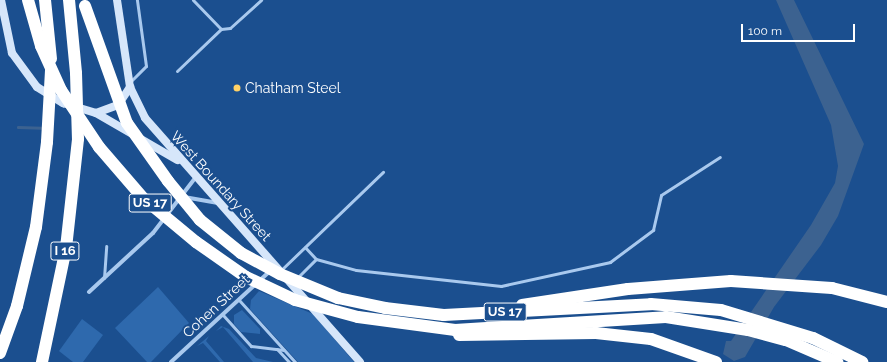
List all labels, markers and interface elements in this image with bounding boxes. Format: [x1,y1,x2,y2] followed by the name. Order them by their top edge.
[743,16,857,42] scale bar
[748,24,782,38] text: 100 m
[245,80,340,96] place label: Chatham Steel
[232,83,242,93] marker: Chatham Steel
[167,128,275,244] street label: West Boundary Street
[128,192,172,214] road number: US 17
[50,240,80,262] road number: I 16
[179,271,253,341] street label: Cohen Street
[483,301,527,323] road number: US 17

